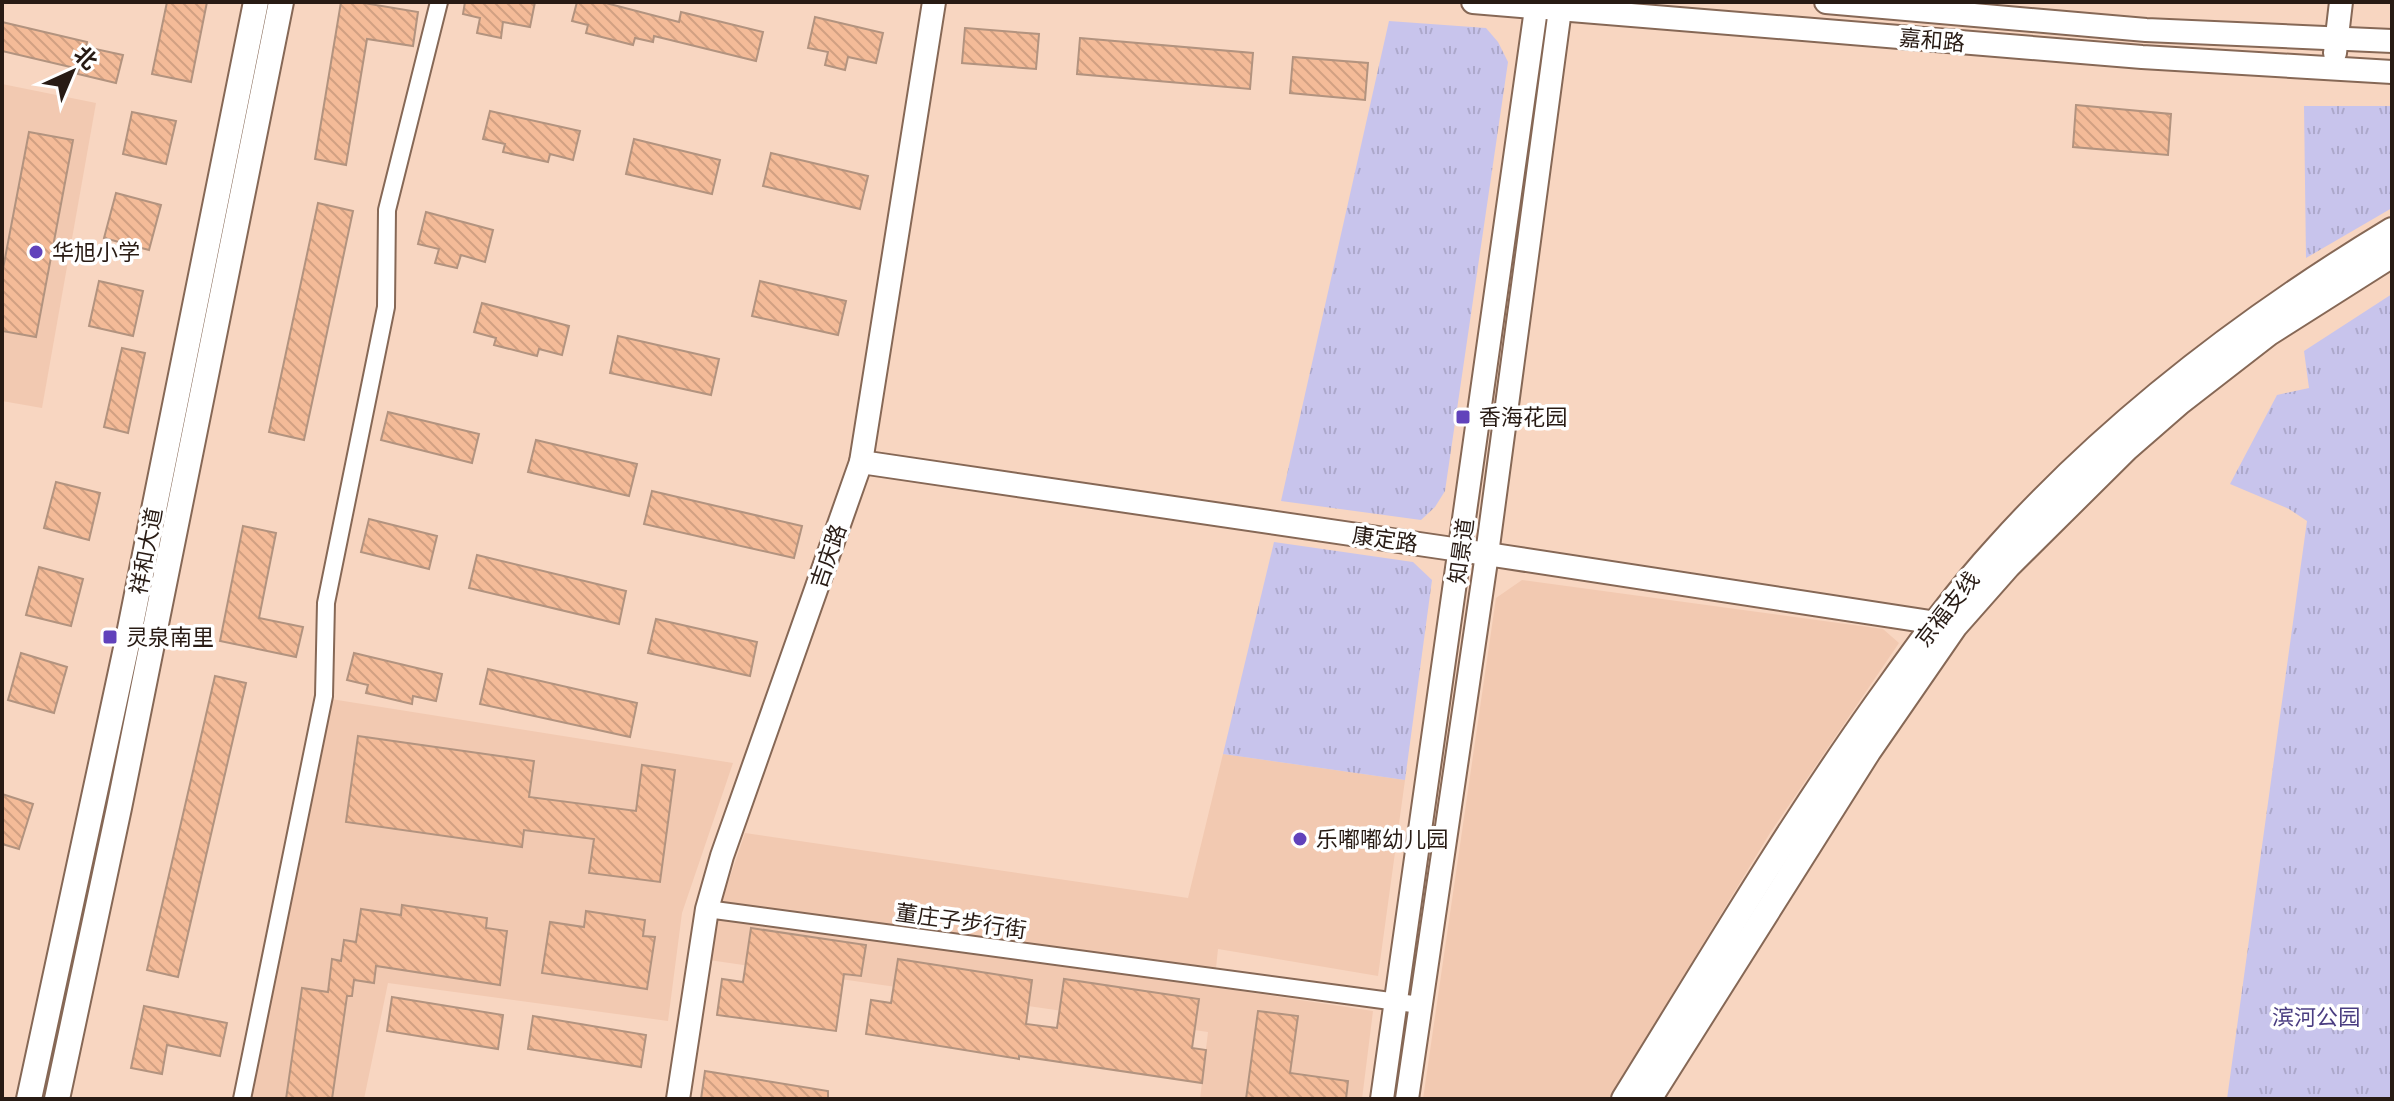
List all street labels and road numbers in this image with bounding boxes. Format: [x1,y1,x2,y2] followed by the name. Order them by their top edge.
[1898,22,1966,58] street label: 嘉和路
[123,505,169,597] street label: 祥和大道
[1442,516,1480,586] street label: 知景道
[803,520,853,592] street label: 吉庆路
[1350,520,1420,558] street label: 康定路
[1908,565,1986,653] street label: 京福支线
[894,897,1028,945] street label: 董庄子步行街

